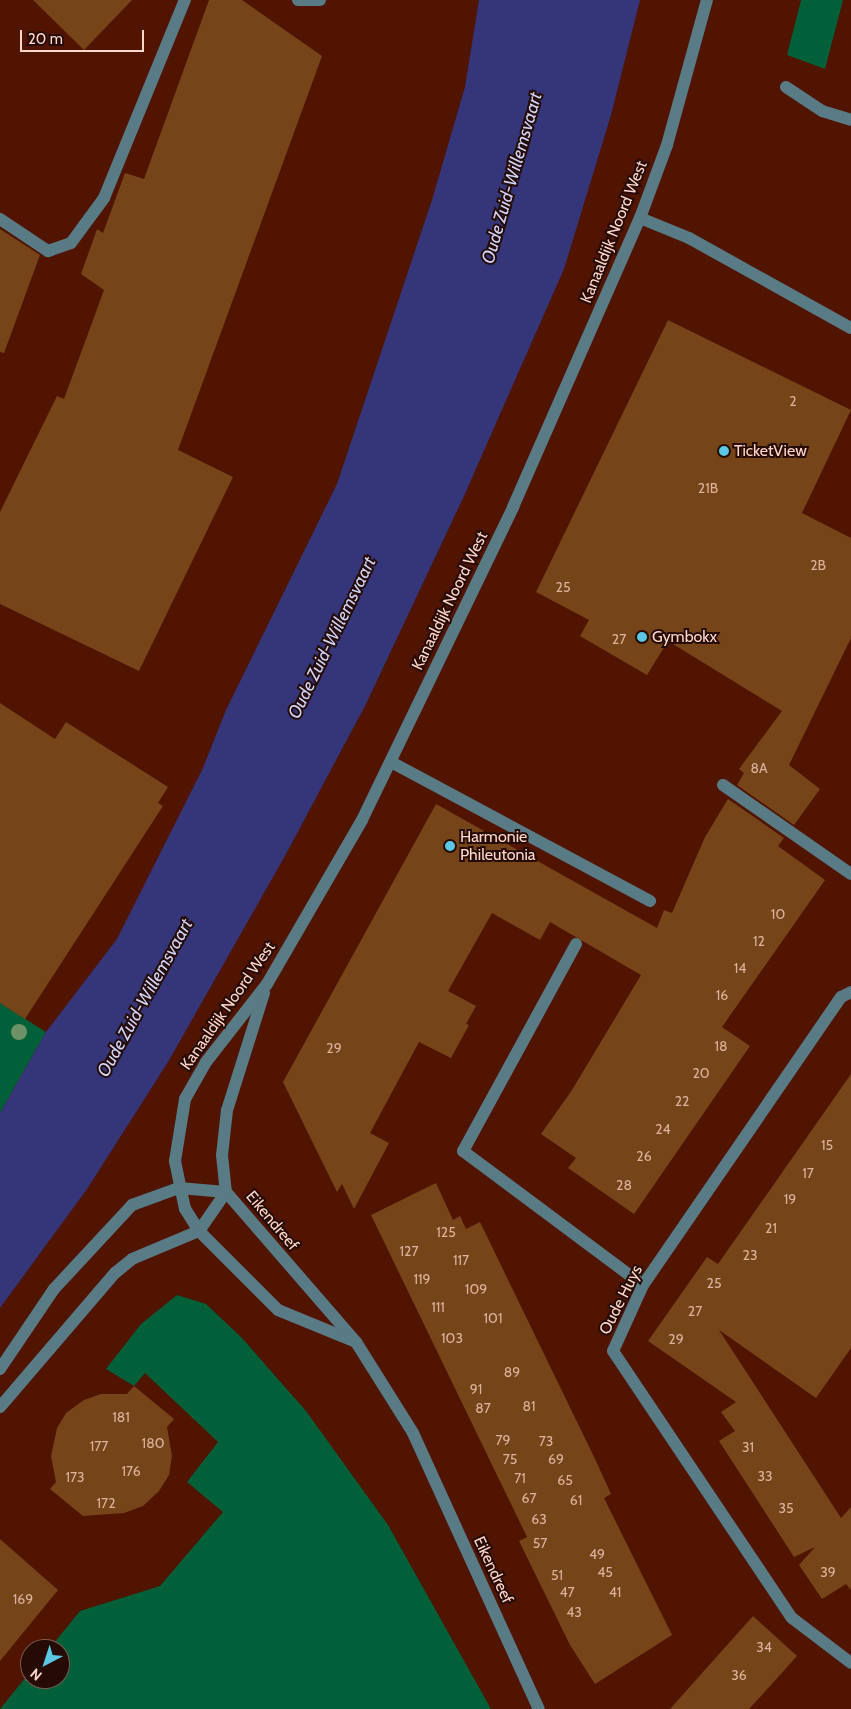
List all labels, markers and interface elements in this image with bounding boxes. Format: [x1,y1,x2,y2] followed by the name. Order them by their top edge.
[22,20,146,52] scale bar
[28,30,63,48] text: 20 m
[477,90,547,266] water label: Oude Zuid-Willemsvaart
[577,158,651,306] street label: Kanaaldijk Noord West
[789,393,797,409] house number: 2
[734,441,807,461] place label: TicketView
[718,445,730,457] marker: TicketView
[698,480,718,496] house number: 21B
[408,529,492,673] street label: Kanaaldijk Noord West
[283,554,381,722] water label: Oude Zuid-Willemsvaart
[810,557,826,573] house number: 2B
[556,579,570,595] house number: 25
[652,627,717,647] place label: Gymbokx
[612,631,626,647] house number: 27
[636,631,648,643] marker: Gymbokx
[750,760,768,776] house number: 8A
[460,827,536,865] place label: Harmonie Phileutonia
[444,840,456,852] marker: Harmonie Phileutonia
[771,906,785,922] house number: 10
[93,915,197,1081] water label: Oude Zuid-Willemsvaart
[753,933,765,949] house number: 12
[177,938,279,1074] street label: Kanaaldijk Noord West
[734,960,746,976] house number: 14
[716,987,728,1003] house number: 16
[714,1038,728,1054] house number: 18
[326,1040,342,1056] house number: 29
[692,1065,710,1081] house number: 20
[675,1093,689,1109] house number: 22
[655,1121,671,1137] house number: 24
[821,1137,833,1153] house number: 15
[636,1148,652,1164] house number: 26
[802,1165,814,1181] house number: 17
[616,1177,632,1193] house number: 28
[242,1187,302,1255] street label: Eikendreef
[784,1191,796,1207] house number: 19
[765,1220,777,1236] house number: 21
[436,1224,456,1240] house number: 125
[400,1243,418,1259] house number: 127
[743,1247,757,1263] house number: 23
[453,1252,469,1268] house number: 117
[595,1262,647,1338] street label: Oude Huys
[413,1271,431,1287] house number: 119
[707,1275,721,1291] house number: 25
[465,1281,487,1297] house number: 109
[431,1299,445,1315] house number: 111
[688,1303,702,1319] house number: 27
[484,1310,502,1326] house number: 101
[441,1330,463,1346] house number: 103
[668,1331,684,1347] house number: 29
[504,1364,520,1380] house number: 89
[470,1381,482,1397] house number: 91
[522,1398,536,1414] house number: 81
[475,1400,491,1416] house number: 87
[112,1409,130,1425] house number: 181
[496,1432,510,1448] house number: 79
[539,1433,553,1449] house number: 73
[142,1435,164,1451] house number: 180
[90,1438,108,1454] house number: 177
[742,1439,754,1455] house number: 31
[503,1451,517,1467] house number: 75
[548,1451,564,1467] house number: 69
[121,1463,141,1479] house number: 176
[757,1468,773,1484] house number: 33
[65,1469,85,1485] house number: 173
[514,1470,526,1486] house number: 71
[557,1472,573,1488] house number: 65
[522,1490,536,1506] house number: 67
[570,1492,582,1508] house number: 61
[97,1495,115,1511] house number: 172
[778,1500,794,1516] house number: 35
[531,1511,547,1527] house number: 63
[469,1533,517,1607] street label: Eikendreef
[533,1535,547,1551] house number: 57
[589,1546,605,1562] house number: 49
[597,1564,613,1580] house number: 45
[820,1564,836,1580] house number: 39
[551,1567,563,1583] house number: 51
[559,1584,575,1600] house number: 47
[609,1584,621,1600] house number: 41
[13,1591,33,1607] house number: 169
[566,1604,582,1620] house number: 43
[20,1639,70,1689] north arrow
[756,1639,772,1655] house number: 34
[26,1665,46,1685] text: N
[731,1667,747,1683] house number: 36

